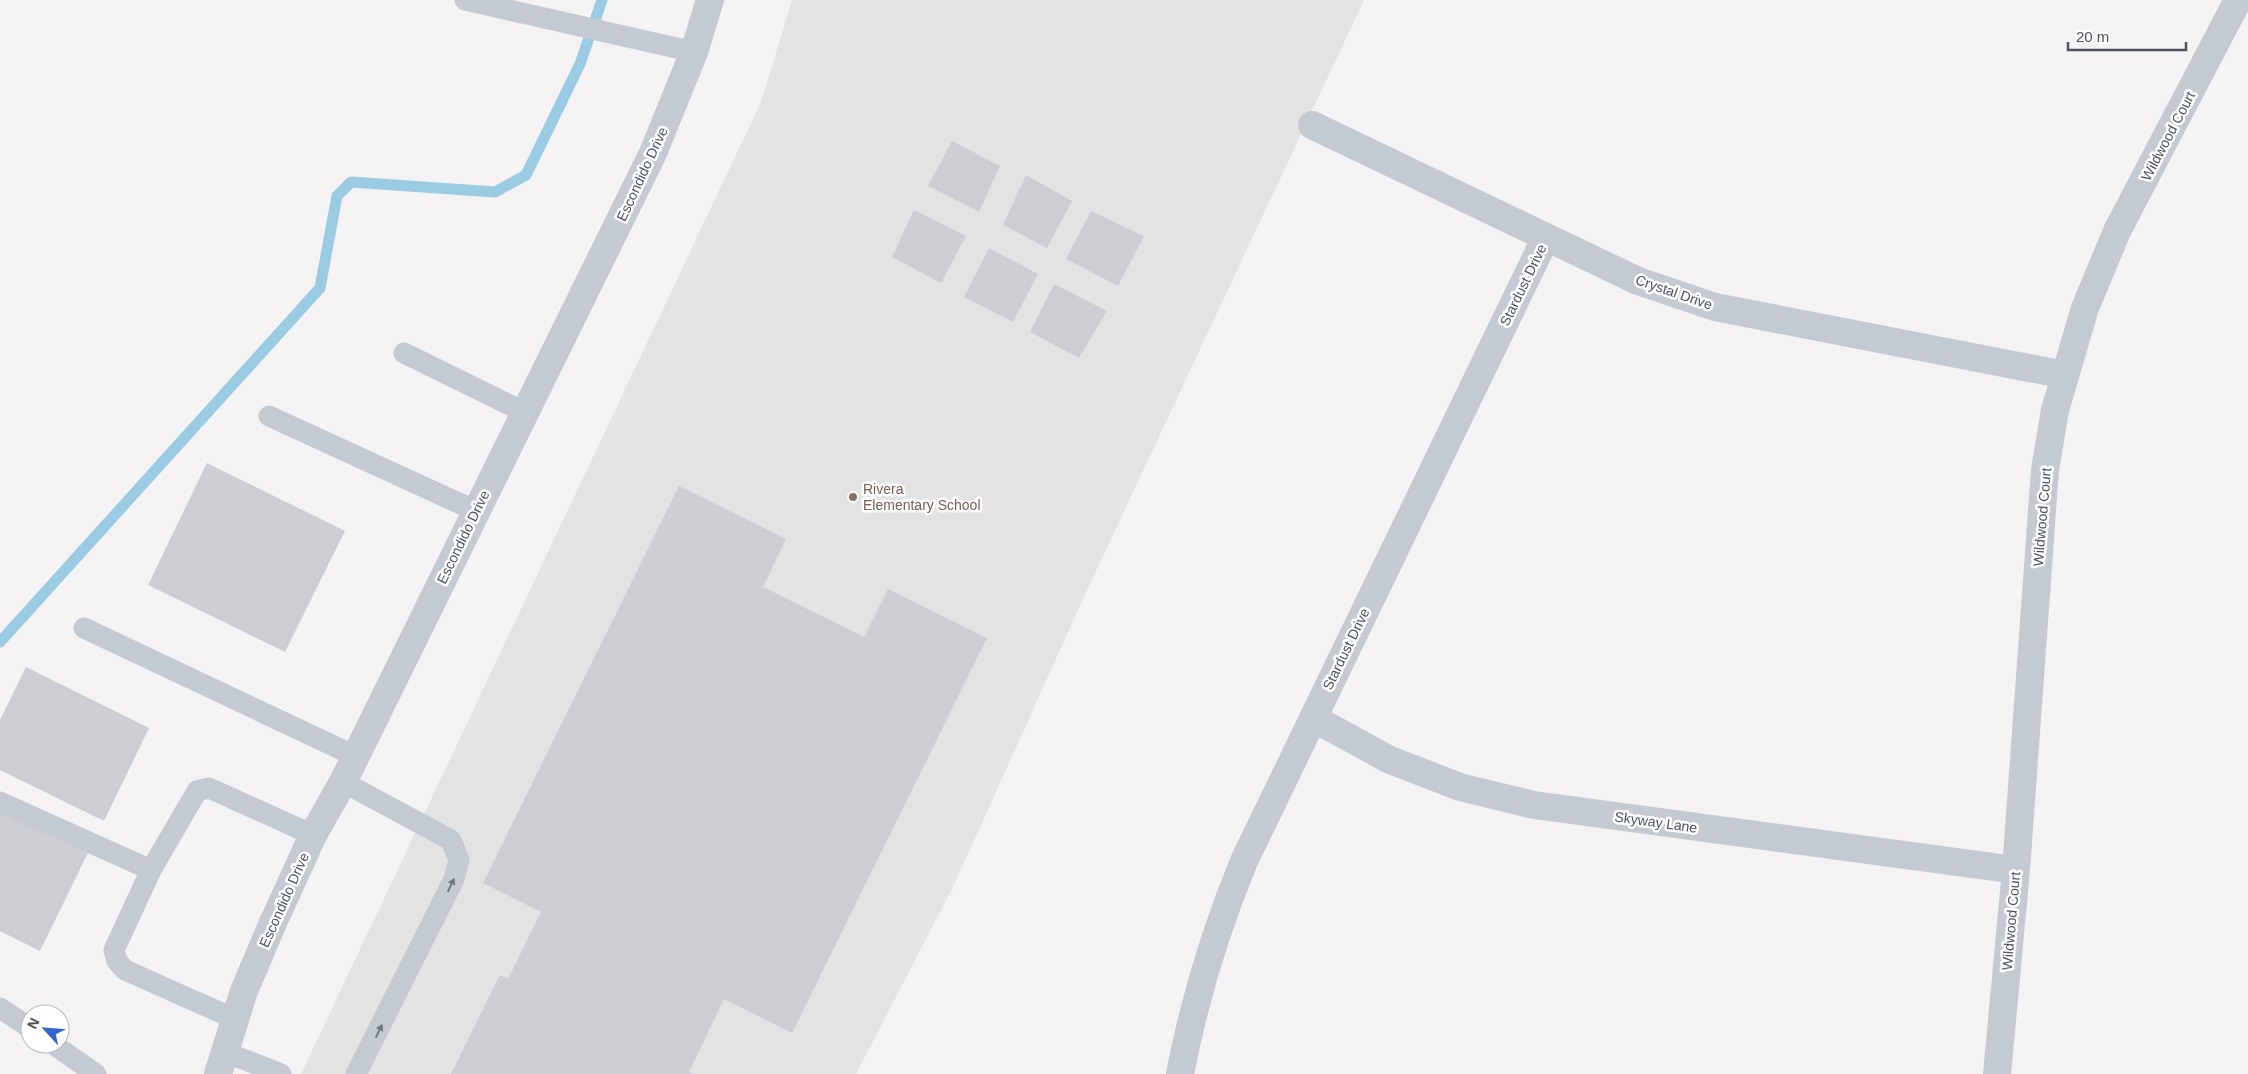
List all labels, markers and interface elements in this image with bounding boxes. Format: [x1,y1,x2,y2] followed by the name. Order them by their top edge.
[2068,20,2186,52] scale bar
[2076,28,2109,45] text: 20 m
[2138,89,2198,183] street label: Wildwood Court
[613,124,671,224] street label: Escondido Drive
[1496,241,1550,328] street label: Stardust Drive
[1634,271,1715,313] street label: Crystal Drive
[2030,467,2054,567] street label: Wildwood Court
[863,481,981,513] place label: Rivera Elementary School
[433,487,493,586] street label: Escondido Drive
[847,491,859,503] marker: Rivera Elementary School
[1319,605,1373,692] street label: Stardust Drive
[1614,808,1699,836] street label: Skyway Lane
[256,850,312,950] street label: Escondido Drive
[1999,871,2023,971] street label: Wildwood Court
[446,878,455,893] one-way arrow
[20,1004,70,1054] north arrow
[24,1015,43,1031] text: N
[375,1024,383,1038] one-way arrow

